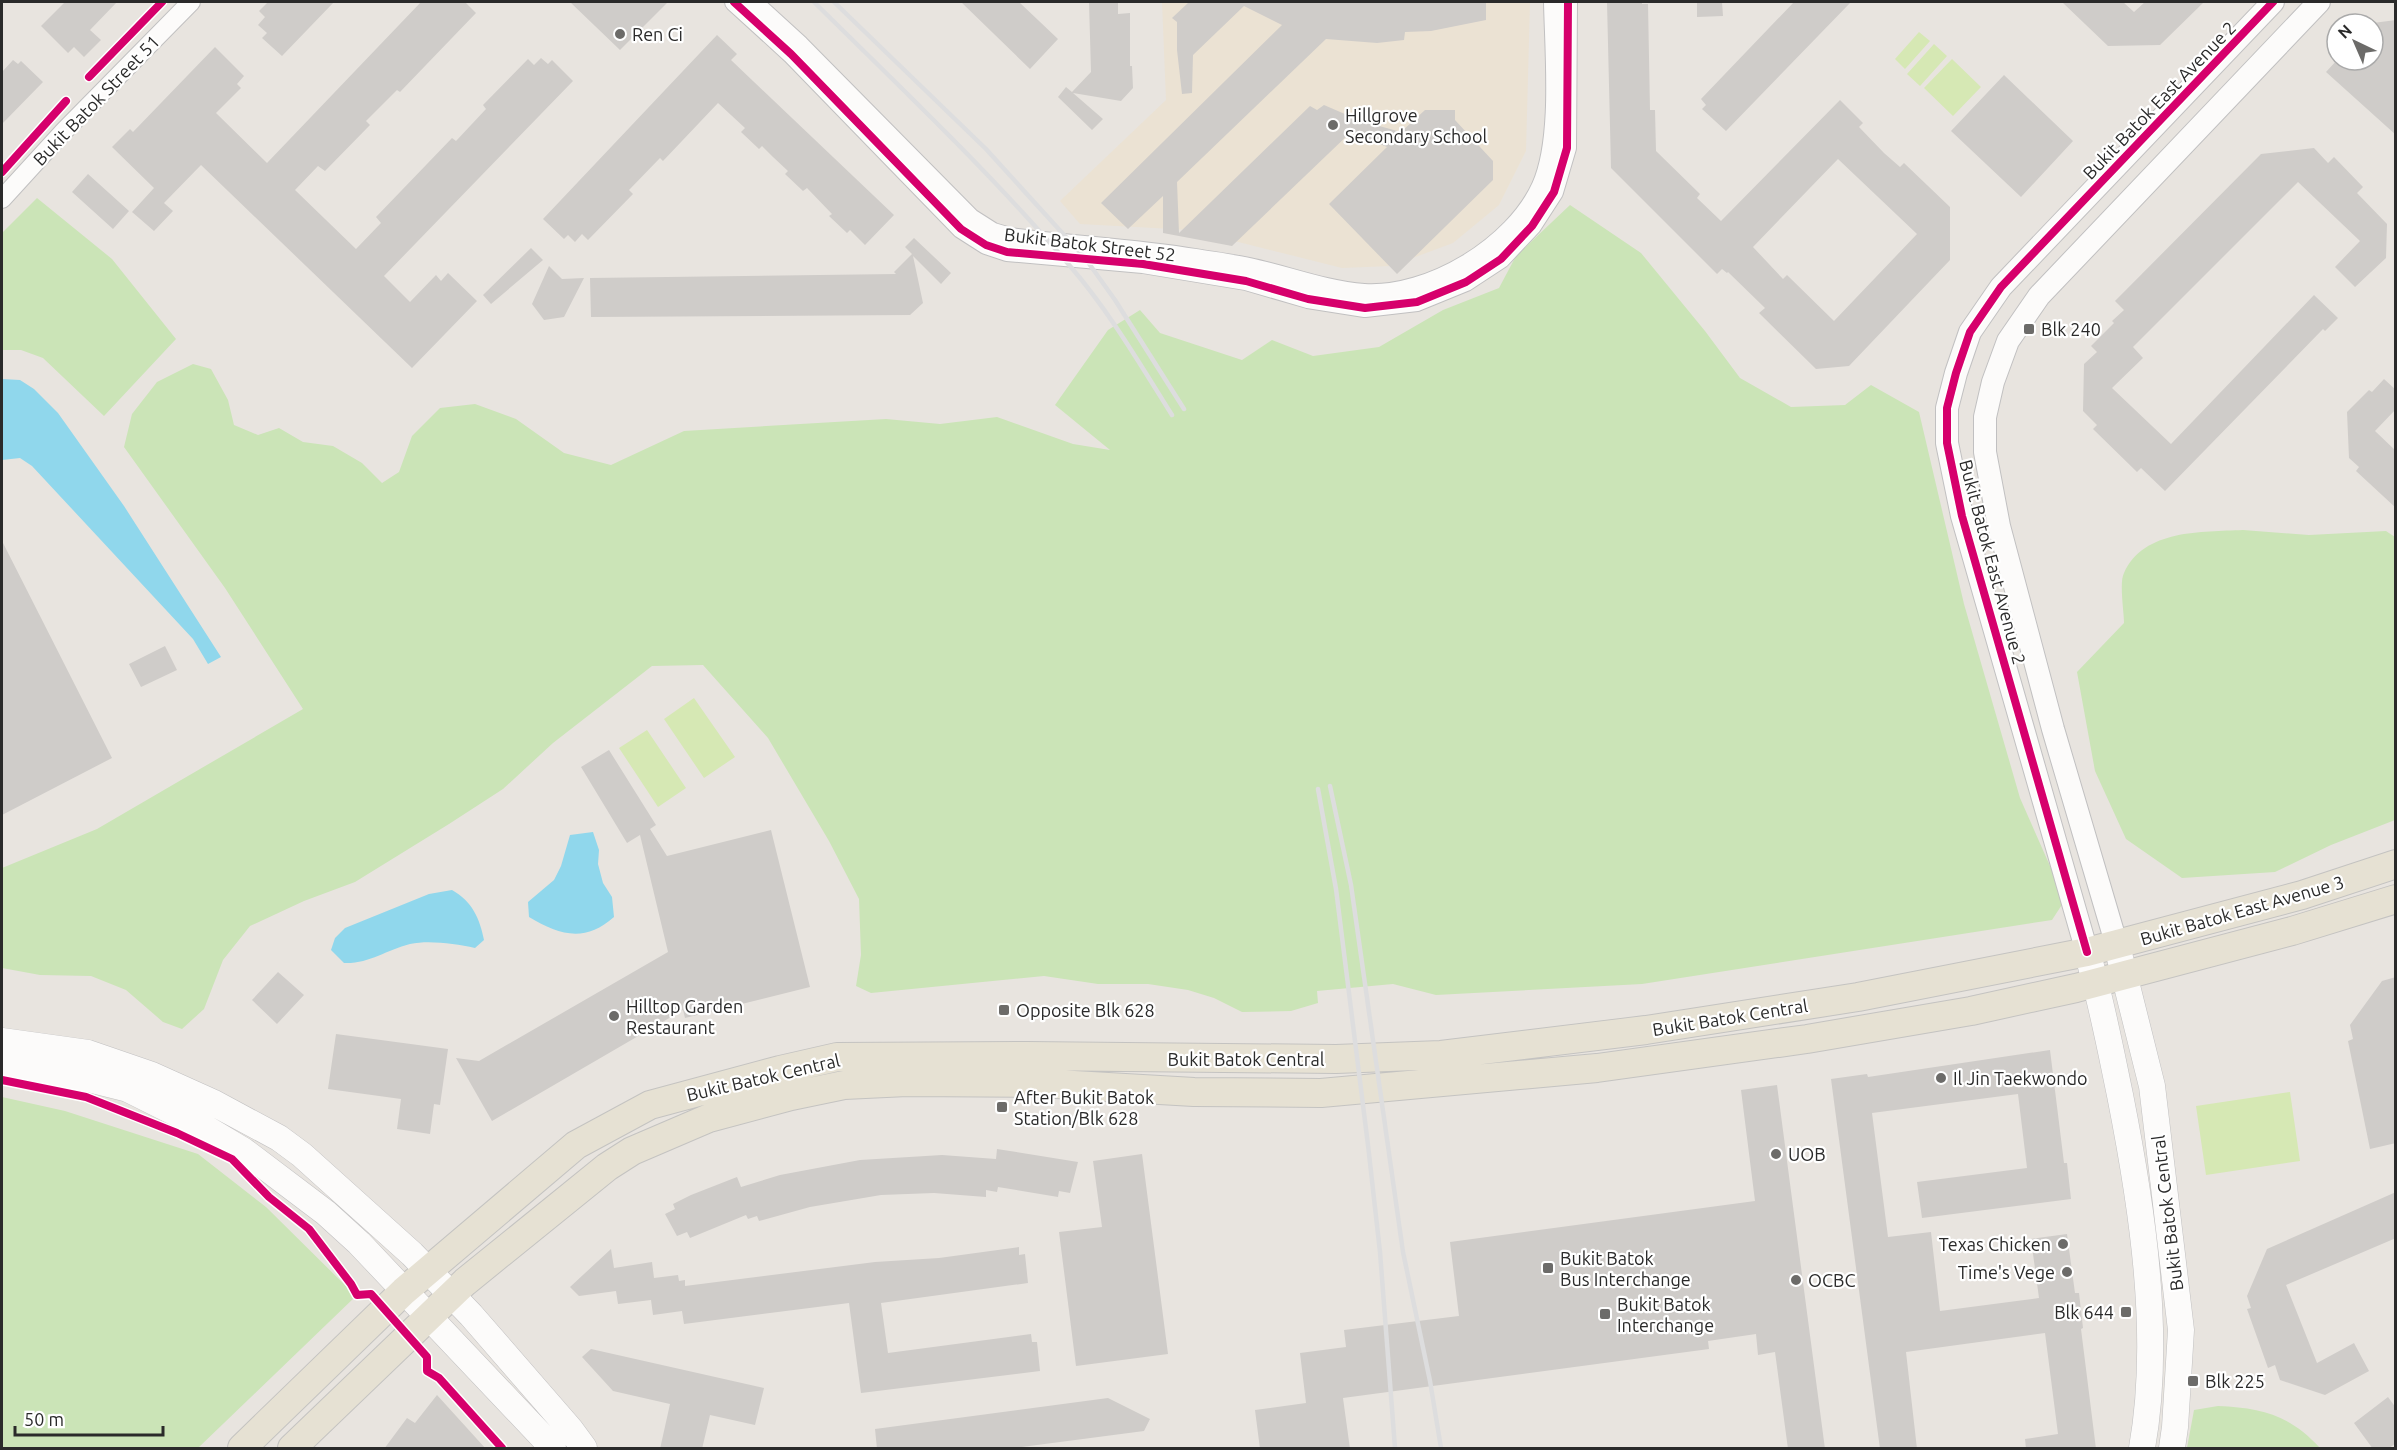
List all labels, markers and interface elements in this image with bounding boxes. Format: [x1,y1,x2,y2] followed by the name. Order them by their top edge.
[2325,12,2385,72] north arrow
[2078,17,2240,183] street label: Bukit Batok East Avenue 2
[2334,21,2355,42] text: N
[632,24,683,44] place label: Ren Ci
[613,27,627,41] marker: Ren Ci
[29,31,163,169] street label: Bukit Batok Street 51
[1345,105,1487,146] place label: Hillgrove Secondary School
[1326,118,1340,132] marker: Hillgrove Secondary School
[1003,224,1177,264] street label: Bukit Batok Street 52
[2041,319,2101,339] place label: Blk 240
[2022,322,2036,336] marker: Blk 240
[1956,457,2030,667] street label: Bukit Batok East Avenue 2
[2138,871,2346,949] street label: Bukit Batok East Avenue 3
[1651,995,1809,1039] street label: Bukit Batok Central
[626,996,743,1037] place label: Hilltop Garden Restaurant
[1016,1000,1155,1020] place label: Opposite Blk 628
[997,1003,1011,1017] marker: Opposite Blk 628
[607,1009,621,1023] marker: Hilltop Garden Restaurant
[1168,1049,1325,1069] street label: Bukit Batok Central
[684,1050,842,1104] street label: Bukit Batok Central
[1953,1068,2088,1088] place label: Il Jin Taekwondo
[1934,1071,1948,1085] marker: Il Jin Taekwondo
[1014,1087,1154,1128] place label: After Bukit Batok Station/Blk 628
[995,1100,1009,1114] marker: After Bukit Batok Station/Blk 628
[2147,1134,2186,1292] street label: Bukit Batok Central
[1788,1144,1826,1164] place label: UOB
[1769,1147,1783,1161] marker: UOB
[1939,1234,2051,1254] place label: Texas Chicken
[2056,1237,2070,1251] marker: Texas Chicken
[1560,1248,1691,1289] place label: Bukit Batok Bus Interchange
[1541,1261,1555,1275] marker: Bukit Batok Bus Interchange
[1958,1262,2055,1282] place label: Time's Vege
[2060,1265,2074,1279] marker: Time's Vege
[1808,1270,1855,1290] place label: OCBC
[1789,1273,1803,1287] marker: OCBC
[1617,1294,1714,1335] place label: Bukit Batok Interchange
[2054,1302,2114,1322] place label: Blk 644
[2119,1305,2133,1319] marker: Blk 644
[1598,1307,1612,1321] marker: Bukit Batok Interchange
[2205,1371,2265,1391] place label: Blk 225
[2186,1374,2200,1388] marker: Blk 225
[15,1399,164,1437] scale bar
[24,1409,64,1429] text: 50 m

